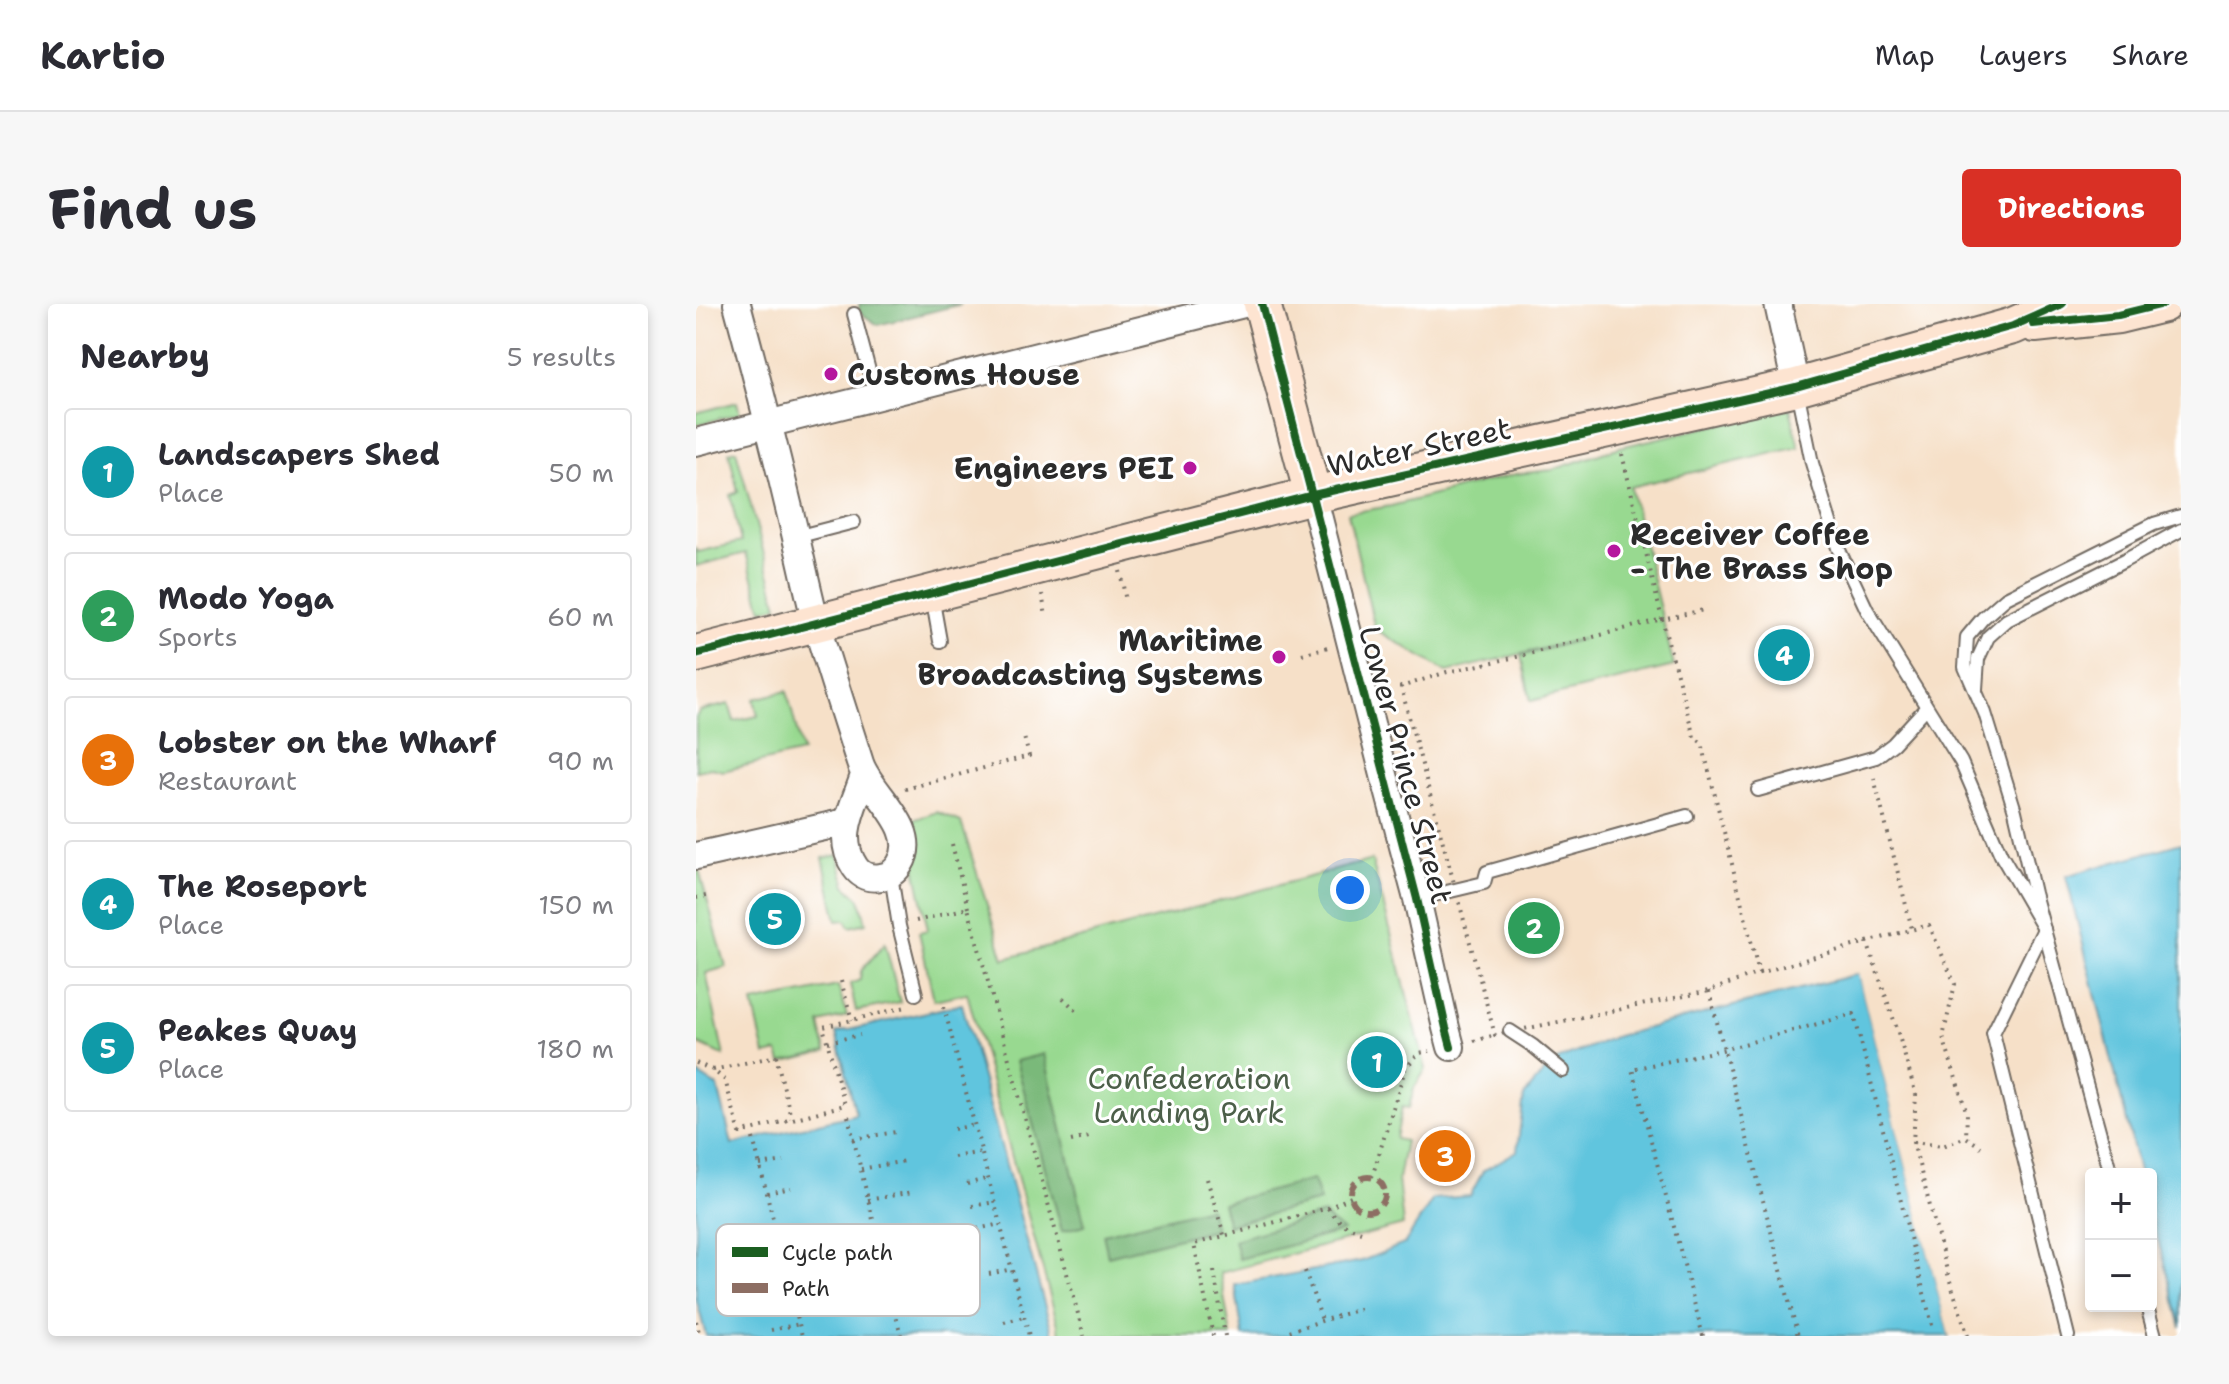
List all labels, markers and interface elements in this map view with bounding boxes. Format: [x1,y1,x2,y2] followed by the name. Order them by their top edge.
[40,30,166,81] text: Kartio
[1875,36,1935,74] text: Map
[1979,36,2068,74] text: Layers
[2112,36,2189,74] text: Share
[1962,169,2181,247] button: Directions
[48,171,257,246] text: Find us
[80,333,210,379] text: Nearby
[507,339,616,374] text: 5 results
[847,354,1080,395] place label: Customs House
[822,365,840,383] marker: Customs House
[1323,407,1515,487] street label: Water Street
[158,434,440,475] text: Landscapers Shed
[954,448,1174,489] place label: Engineers PEI
[102,455,114,490] text: 1
[549,455,614,490] text: 50 m
[1181,459,1199,477] marker: Engineers PEI
[158,475,224,510] text: Place
[1630,514,1893,589] place label: Receiver Coffee - The Brass Shop
[1605,542,1623,560] marker: Receiver Coffee - The Brass Shop
[158,578,334,619] text: Modo Yoga
[99,599,117,634] text: 2
[547,599,614,634] text: 60 m
[158,619,238,654] text: Sports
[917,620,1263,695] place label: Maritime Broadcasting Systems
[1349,621,1463,909] street label: Lower Prince Street
[1758,625,1810,685] pin: 4
[1270,648,1288,666] marker: Maritime Broadcasting Systems
[158,722,496,763] text: Lobster on the Wharf
[99,743,117,778] text: 3
[547,743,614,778] text: 90 m
[158,763,297,798] text: Restaurant
[158,866,367,907] text: The Roseport
[1330,870,1370,910] your location
[99,887,117,922] text: 4
[538,887,614,922] text: 150 m
[749,889,801,949] pin: 5
[1508,898,1560,958] pin: 2
[158,907,224,942] text: Place
[158,1010,357,1051] text: Peakes Quay
[100,1031,116,1066] text: 5
[536,1031,614,1066] text: 180 m
[1351,1032,1403,1092] pin: 1
[158,1051,224,1086] text: Place
[1087,1058,1291,1133] park label: Confederation Landing Park
[1419,1126,1471,1186] pin: 3
[2085,1168,2157,1312] map controls
[2085,1168,2157,1240] button: +
[716,1224,980,1316] legend
[782,1238,893,1267] text: Cycle path
[2085,1240,2157,1312] button: −
[782,1274,830,1303] text: Path

